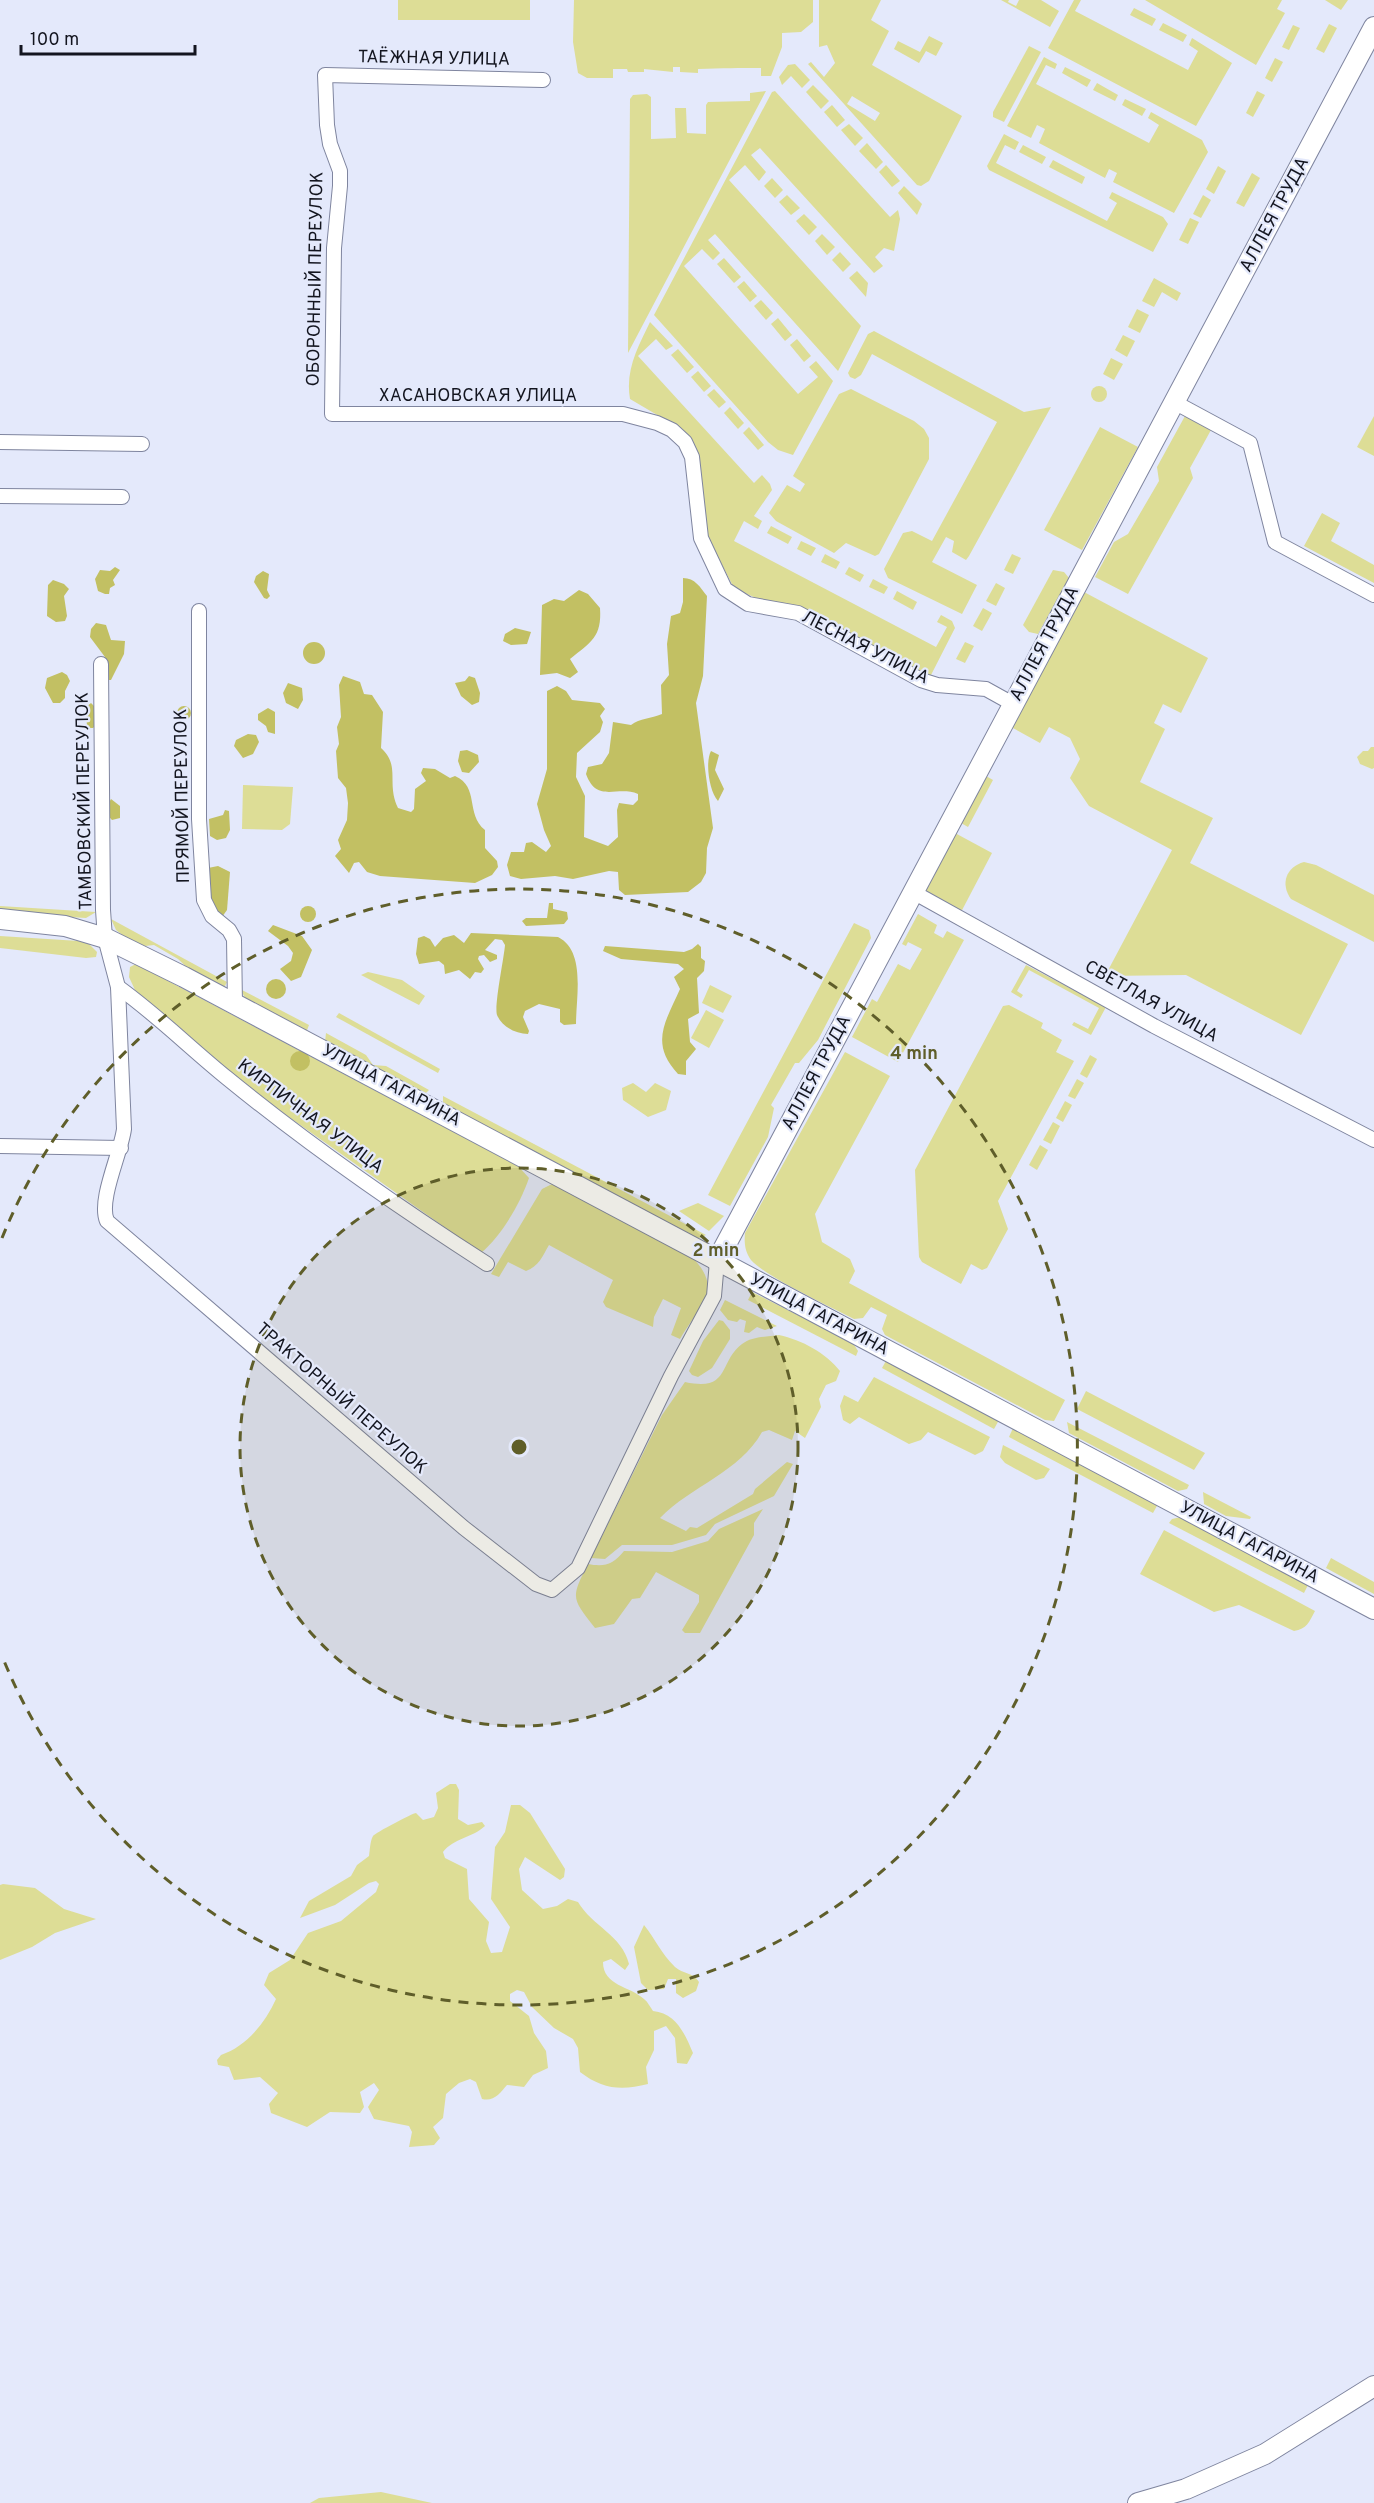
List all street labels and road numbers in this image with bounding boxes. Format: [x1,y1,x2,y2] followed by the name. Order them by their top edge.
[358,44,510,72] street label: ТАЁЖНАЯ УЛИЦА
[1235,154,1315,276] street label: АЛЛЕЯ ТРУДА
[301,171,329,387] street label: ОБОРОННЫЙ ПЕРЕУЛОК
[379,385,577,408] street label: ХАСАНОВСКАЯ УЛИЦА
[1005,583,1085,705] street label: АЛЛЕЯ ТРУДА
[797,606,933,690] street label: ЛЕСНАЯ УЛИЦА
[70,692,98,910] street label: ТАМБОВСКИЙ ПЕРЕУЛОК
[168,708,196,884] street label: ПРЯМОЙ ПЕРЕУЛОК
[1080,956,1222,1048] street label: СВЕТЛАЯ УЛИЦА
[777,1012,857,1134] street label: АЛЛЕЯ ТРУДА
[317,1040,465,1132] street label: УЛИЦА ГАГАРИНА
[232,1055,388,1179] street label: КИРПИЧНАЯ УЛИЦА
[745,1269,893,1361] street label: УЛИЦА ГАГАРИНА
[251,1317,433,1480] street label: ТРАКТОРНЫЙ ПЕРЕУЛОК
[1175,1497,1323,1589] street label: УЛИЦА ГАГАРИНА

